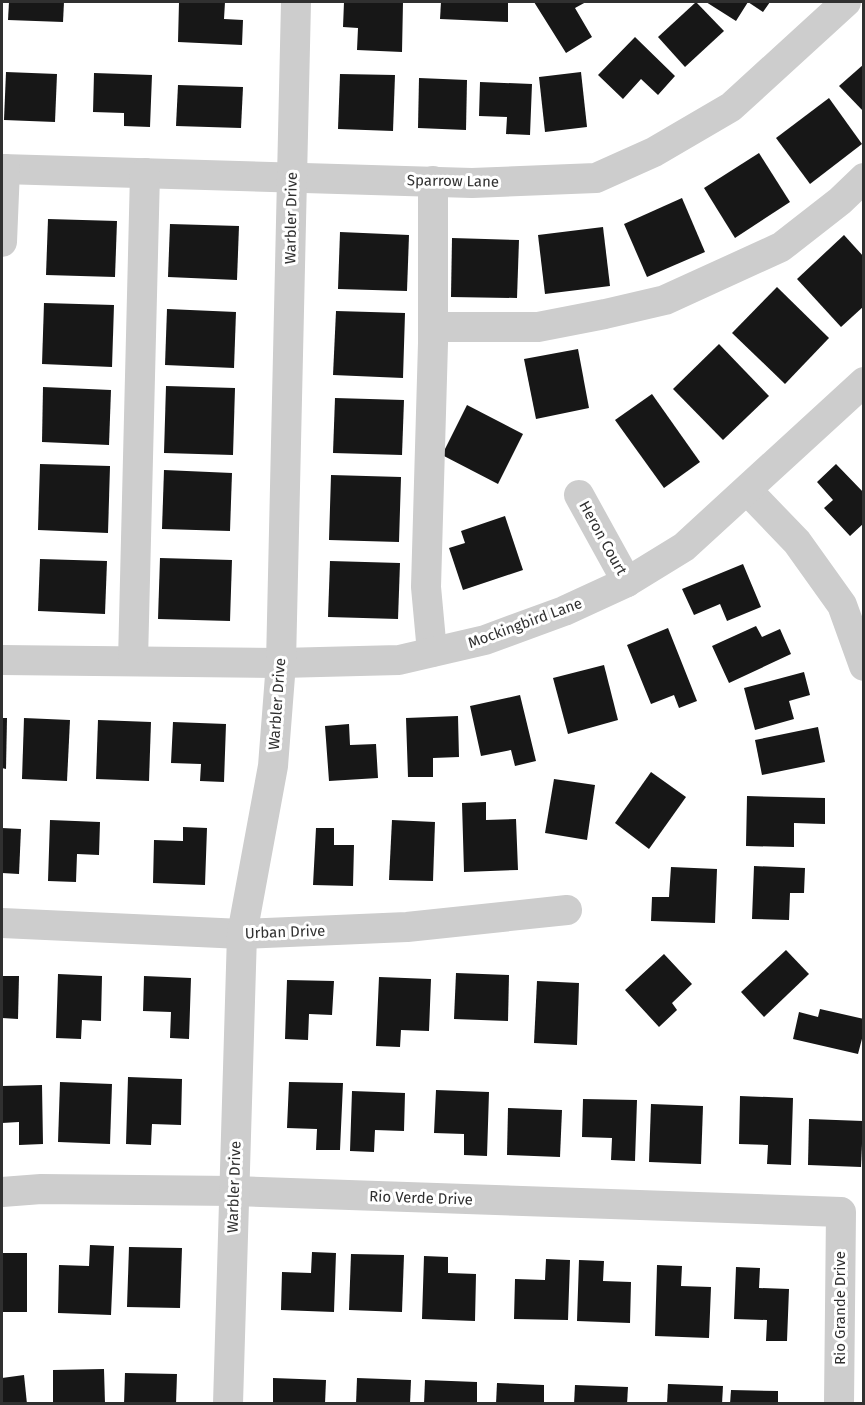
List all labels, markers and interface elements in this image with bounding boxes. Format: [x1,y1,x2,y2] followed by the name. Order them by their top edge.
[407,171,499,191] street label: Sparrow Lane
[281,172,301,264] street label: Warbler Drive
[575,498,631,579] street label: Heron Court
[466,594,584,652] street label: Mockingbird Lane
[265,657,289,751] street label: Warbler Drive
[244,922,326,942] street label: Urban Drive
[223,1141,245,1233] street label: Warbler Drive
[369,1187,473,1209] street label: Rio Verde Drive
[831,1251,849,1365] street label: Rio Grande Drive

